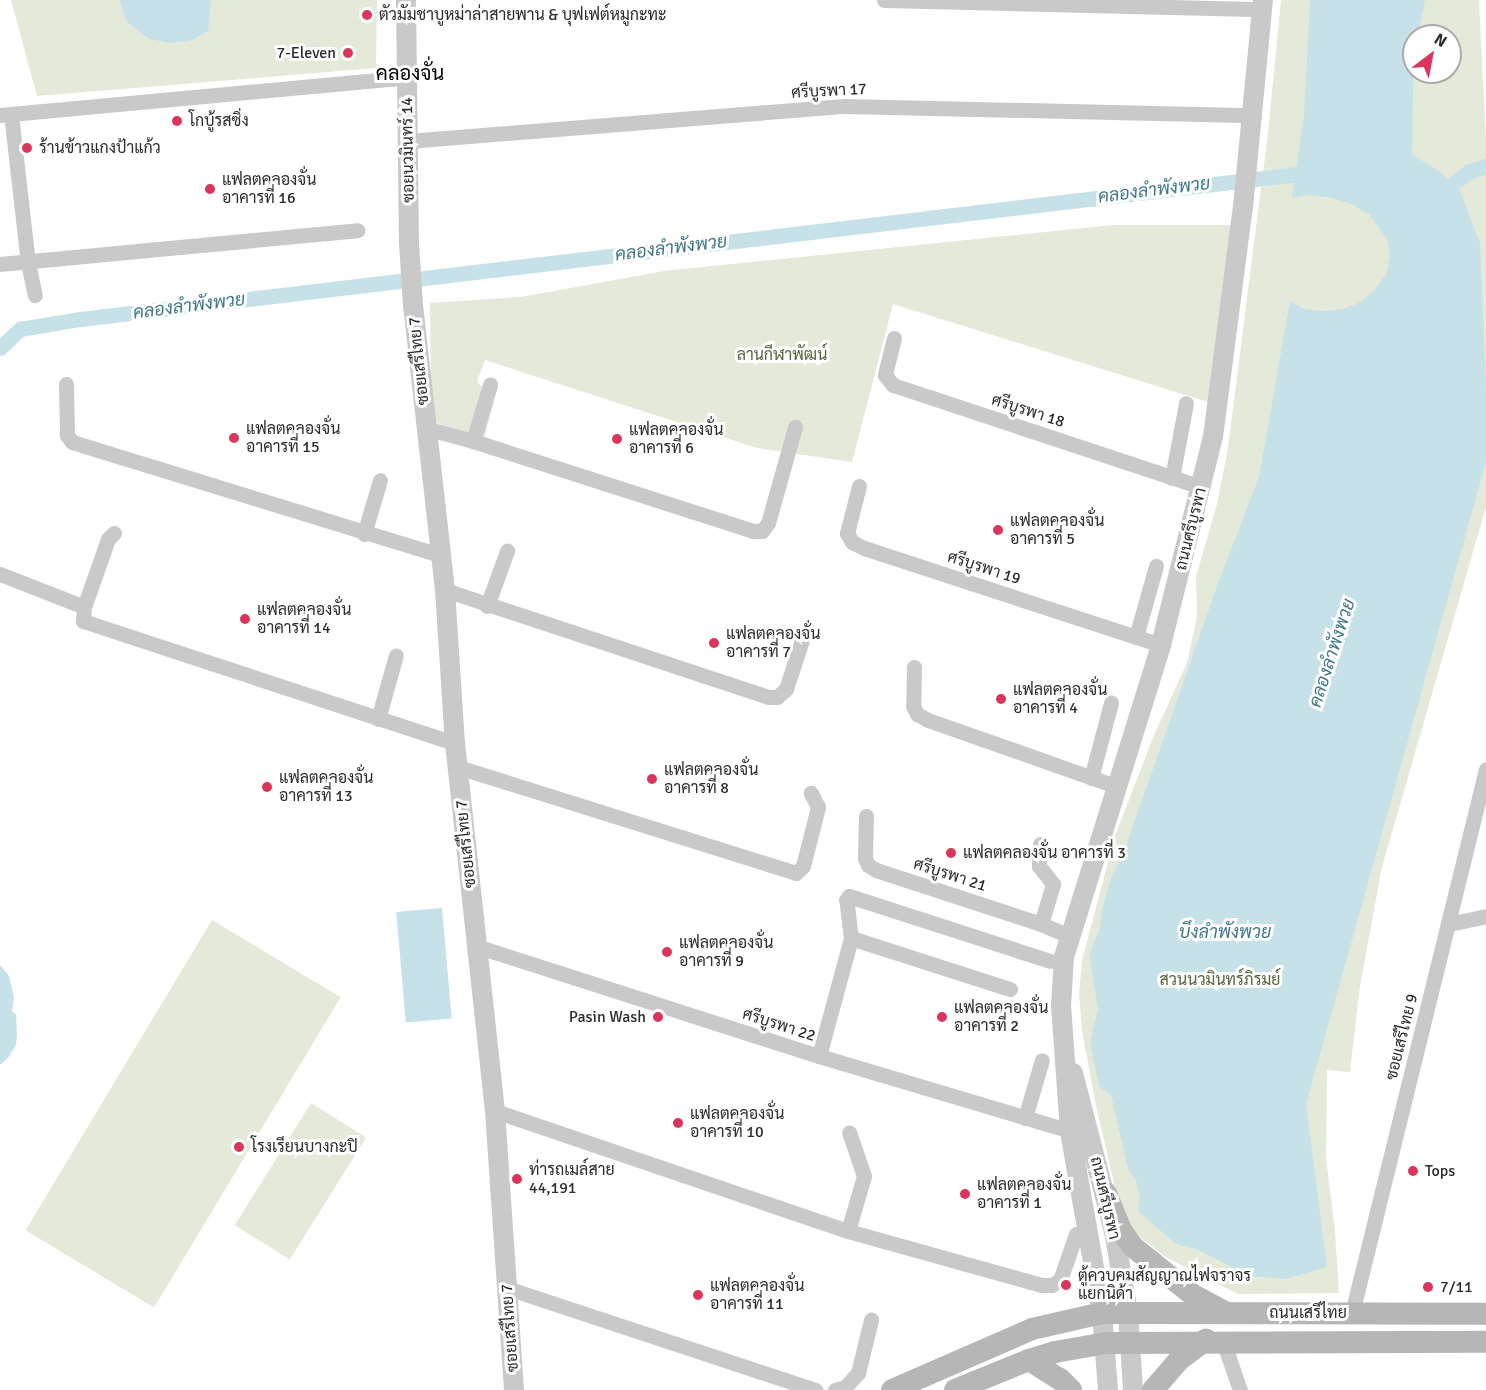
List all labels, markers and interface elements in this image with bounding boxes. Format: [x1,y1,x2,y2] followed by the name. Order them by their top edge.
[379,5,667,25] place label: ตัวมัมชาบูหม่าล่าสายพาน & บุฟเฟต์หมูกะทะ
[360,8,374,22] marker: ตัวมัมชาบูหม่าล่าสายพาน & บุฟเฟต์หมูกะทะ
[1402,24,1462,84] north arrow
[1430,29,1450,52] text: N
[277,43,336,63] place label: 7-Eleven
[341,46,355,60] marker: 7-Eleven
[376,61,444,85] district label: คลองจั่น
[791,79,867,103] street label: ศรีบูรพา 17
[397,97,419,203] street label: ซอยนวมินทร์ 14
[189,111,249,131] place label: โกบู้รสซิ่ง
[170,114,184,128] marker: โกบู้รสซิ่ง
[39,138,161,158] place label: ร้านข้าวแกงป้าแก้ว
[20,141,34,155] marker: ร้านข้าวแกงป้าแก้ว
[222,170,316,208] place label: แฟลตคลองจั่น อาคารที่ 16
[1097,172,1211,208] water label: คลองลำพังพวย
[203,182,217,196] marker: แฟลตคลองจั่น อาคารที่ 16
[614,230,728,266] water label: คลองลำพังพวย
[132,288,246,324] water label: คลองลำพังพวย
[405,316,433,406] street label: ซอยเสรีไทย 7
[737,345,827,365] park label: ลานกีฬาพัฒน์
[989,390,1067,432] street label: ศรีบูรพา 18
[246,419,340,457] place label: แฟลตคลองจั่น อาคารที่ 15
[629,420,723,458] place label: แฟลตคลองจั่น อาคารที่ 6
[227,431,241,445] marker: แฟลตคลองจั่น อาคารที่ 15
[610,432,624,446] marker: แฟลตคลองจั่น อาคารที่ 6
[1171,486,1211,572] street label: ถนนศรีบูรพา
[1010,511,1104,549] place label: แฟลตคลองจั่น อาคารที่ 5
[991,523,1005,537] marker: แฟลตคลองจั่น อาคารที่ 5
[945,547,1023,589] street label: ศรีบูรพา 19
[1304,596,1360,710] water label: คลองลำพังพวย
[257,600,351,638] place label: แฟลตคลองจั่น อาคารที่ 14
[238,612,252,626] marker: แฟลตคลองจั่น อาคารที่ 14
[726,624,820,662] place label: แฟลตคลองจั่น อาคารที่ 7
[707,636,721,650] marker: แฟลตคลองจั่น อาคารที่ 7
[1013,680,1107,718] place label: แฟลตคลองจั่น อาคารที่ 4
[994,692,1008,706] marker: แฟลตคลองจั่น อาคารที่ 4
[664,760,758,798] place label: แฟลตคลองจั่น อาคารที่ 8
[279,768,373,806] place label: แฟลตคลองจั่น อาคารที่ 13
[645,772,659,786] marker: แฟลตคลองจั่น อาคารที่ 8
[260,780,274,794] marker: แฟลตคลองจั่น อาคารที่ 13
[452,799,480,889] street label: ซอยเสรีไทย 7
[963,843,1126,863] place label: แฟลตคลองจั่น อาคารที่ 3
[944,846,958,860] marker: แฟลตคลองจั่น อาคารที่ 3
[911,854,989,896] street label: ศรีบูรพา 21
[1179,921,1271,943] water label: บึงลำพังพวย
[679,933,773,971] place label: แฟลตคลองจั่น อาคารที่ 9
[660,945,674,959] marker: แฟลตคลองจั่น อาคารที่ 9
[1160,970,1280,990] park label: สวนนวมินทร์ภิรมย์
[1382,992,1422,1082] street label: ซอยเสรีไทย 9
[954,998,1048,1036] place label: แฟลตคลองจั่น อาคารที่ 2
[740,1004,818,1046] street label: ศรีบูรพา 22
[569,1007,646,1027] place label: Pasin Wash
[651,1010,665,1024] marker: Pasin Wash
[935,1010,949,1024] marker: แฟลตคลองจั่น อาคารที่ 2
[690,1104,784,1142] place label: แฟลตคลองจั่น อาคารที่ 10
[671,1116,685,1130] marker: แฟลตคลองจั่น อาคารที่ 10
[251,1137,358,1157] place label: โรงเรียนบางกะปิ
[232,1140,246,1154] marker: โรงเรียนบางกะปิ
[1086,1155,1124,1241] street label: ถนนศรีบูรพา
[529,1160,615,1198] place label: ท่ารถเมล์สาย 44,191
[1425,1161,1455,1181] place label: Tops
[1406,1164,1420,1178] marker: Tops
[510,1172,524,1186] marker: ท่ารถเมล์สาย 44,191
[977,1175,1071,1213] place label: แฟลตคลองจั่น อาคารที่ 1
[958,1187,972,1201] marker: แฟลตคลองจั่น อาคารที่ 1
[1078,1266,1251,1304] place label: ตู้ควบคุมสัญญาณไฟจราจร แยกนิด้า
[710,1276,804,1314] place label: แฟลตคลองจั่น อาคารที่ 11
[1440,1277,1473,1297] place label: 7/11
[1059,1278,1073,1292] marker: ตู้ควบคุมสัญญาณไฟจราจร แยกนิด้า
[1421,1280,1435,1294] marker: 7/11
[497,1283,523,1373] street label: ซอยเสรีไทย 7
[691,1288,705,1302] marker: แฟลตคลองจั่น อาคารที่ 11
[1269,1303,1347,1323] street label: ถนนเสรีไทย

